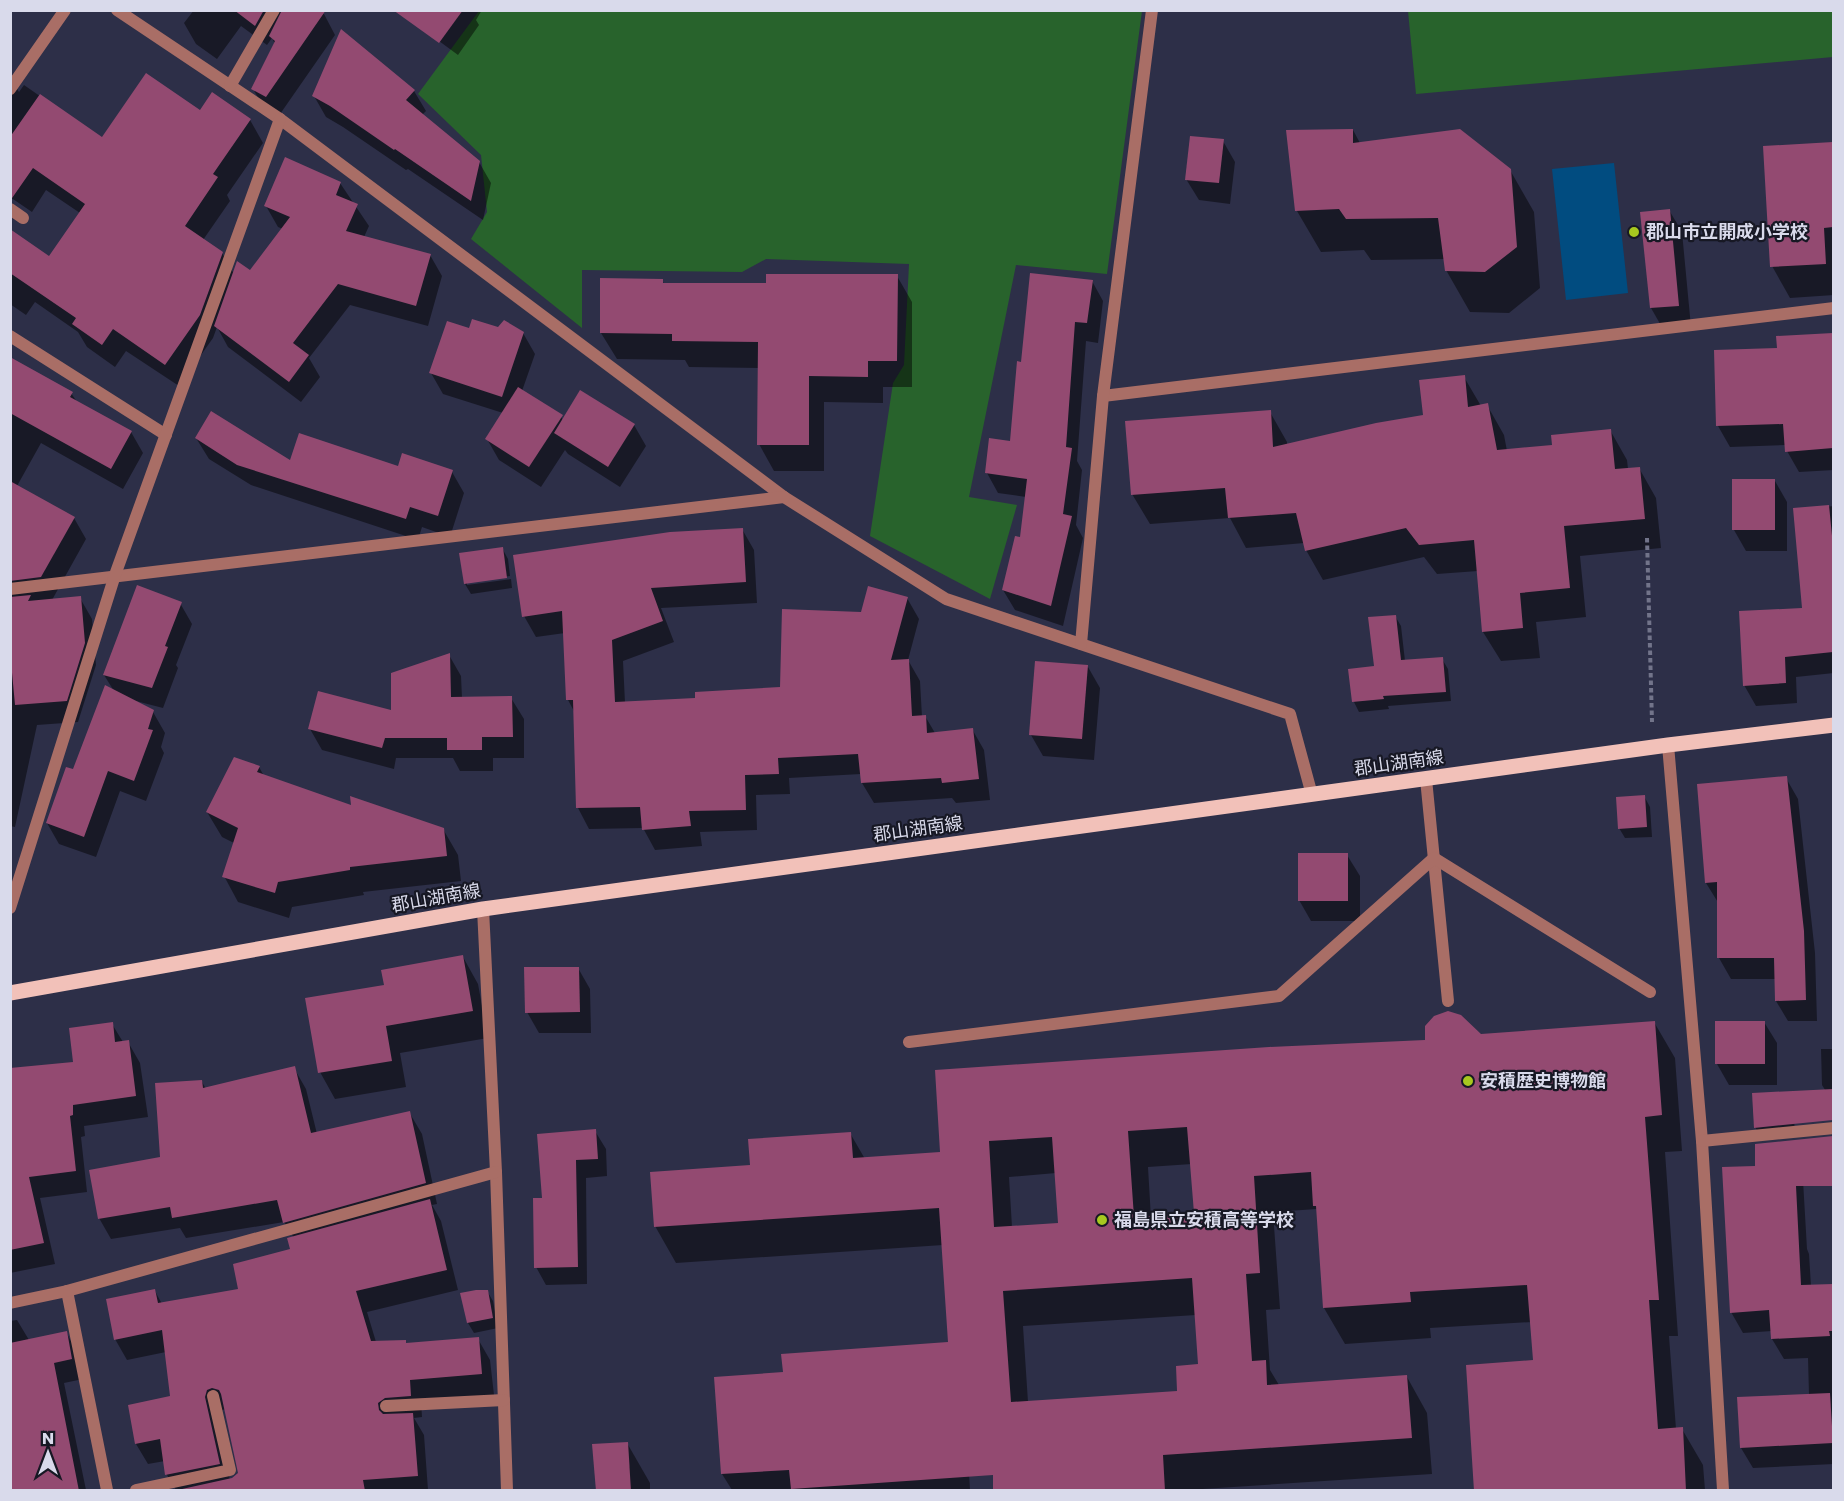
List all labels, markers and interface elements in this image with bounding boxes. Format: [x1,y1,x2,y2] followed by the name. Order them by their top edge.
[1646,219,1808,244] place label: 郡山市立開成小学校
[1627,225,1641,239] marker: 郡山市立開成小学校
[1353,744,1445,781] street label: 郡山湖南線
[872,810,964,847] street label: 郡山湖南線
[389,877,482,918] street label: 郡山湖南線
[1480,1068,1606,1093] place label: 安積歴史博物館
[1461,1074,1475,1088] marker: 安積歴史博物館
[1114,1207,1294,1232] place label: 福島県立安積高等学校
[1095,1213,1109,1227] marker: 福島県立安積高等学校
[18,1423,78,1483] north arrow
[42,1427,54,1450] text: N

